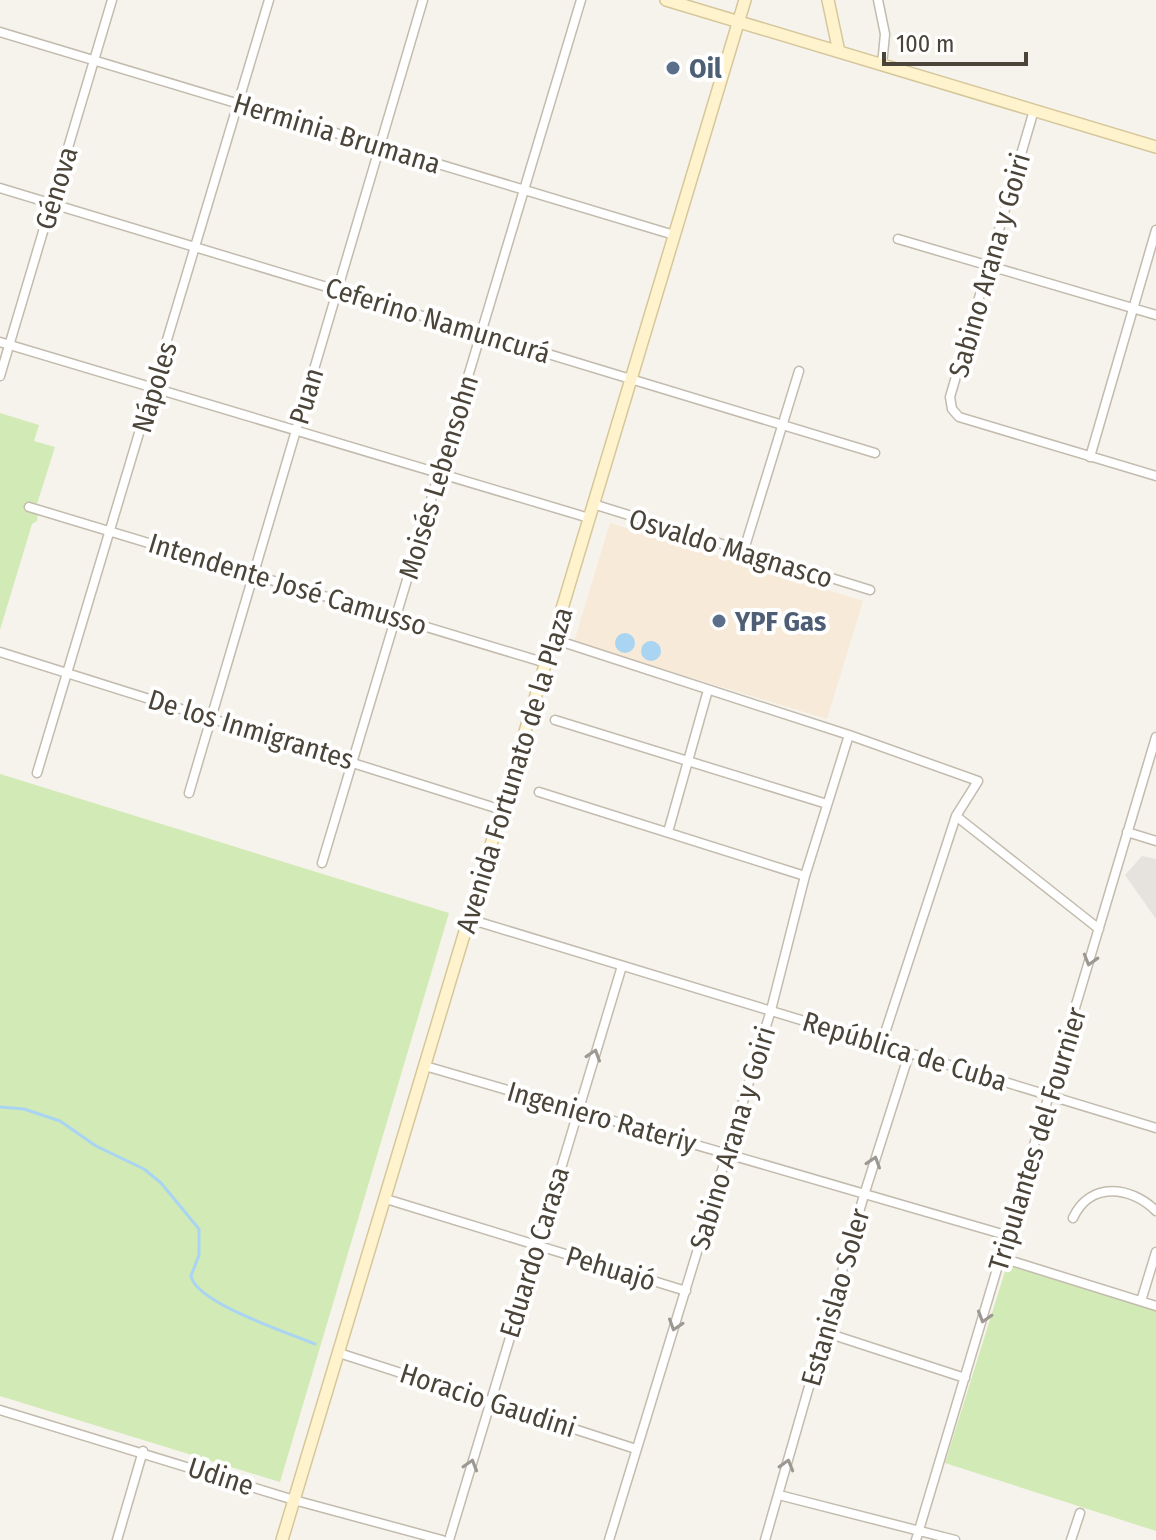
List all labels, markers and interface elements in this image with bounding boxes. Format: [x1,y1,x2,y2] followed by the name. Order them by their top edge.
[884,16,1026,66] scale bar
[896,30,954,58] text: 100 m
[689,52,722,85] place label: Oil
[664,59,682,77] marker: Oil
[229,86,444,181] street label: Herminia Brumana
[28,143,85,234] street label: Génova
[942,149,1037,381] street label: Sabino Arana y Goiri
[322,271,554,370] street label: Ceferino Namuncurá
[125,338,184,437] street label: Nápoles
[282,364,331,428] street label: Puan
[392,371,485,583] street label: Moisés Lebensohn
[625,502,837,595] street label: Osvaldo Magnasco
[145,526,431,643] street label: Intendente José Camusso
[449,603,580,937] street label: Avenida Fortunato de la Plaza
[734,605,826,638] place label: YPF Gas
[710,612,728,630] marker: YPF Gas
[144,683,358,776] street label: De los Inmigrantes
[1083,953,1099,967] one-way arrow
[982,1003,1093,1275] street label: Tripulantes del Fournier
[799,1005,1011,1098] street label: República de Cuba
[683,1023,782,1254] street label: Sabino Arana y Goiri
[585,1049,601,1063] one-way arrow
[504,1075,701,1160] street label: Ingeniero Rateriy
[865,1155,881,1169] one-way arrow
[493,1163,576,1342] street label: Eduardo Carasa
[794,1204,877,1390] street label: Estanislao Soler
[562,1239,660,1298] street label: Pehuajó
[977,1309,993,1323] one-way arrow
[668,1318,684,1332] one-way arrow
[396,1357,580,1444] street label: Horacio Gaudini
[184,1450,258,1503] street label: Udine
[462,1459,478,1473] one-way arrow
[778,1459,794,1473] one-way arrow

